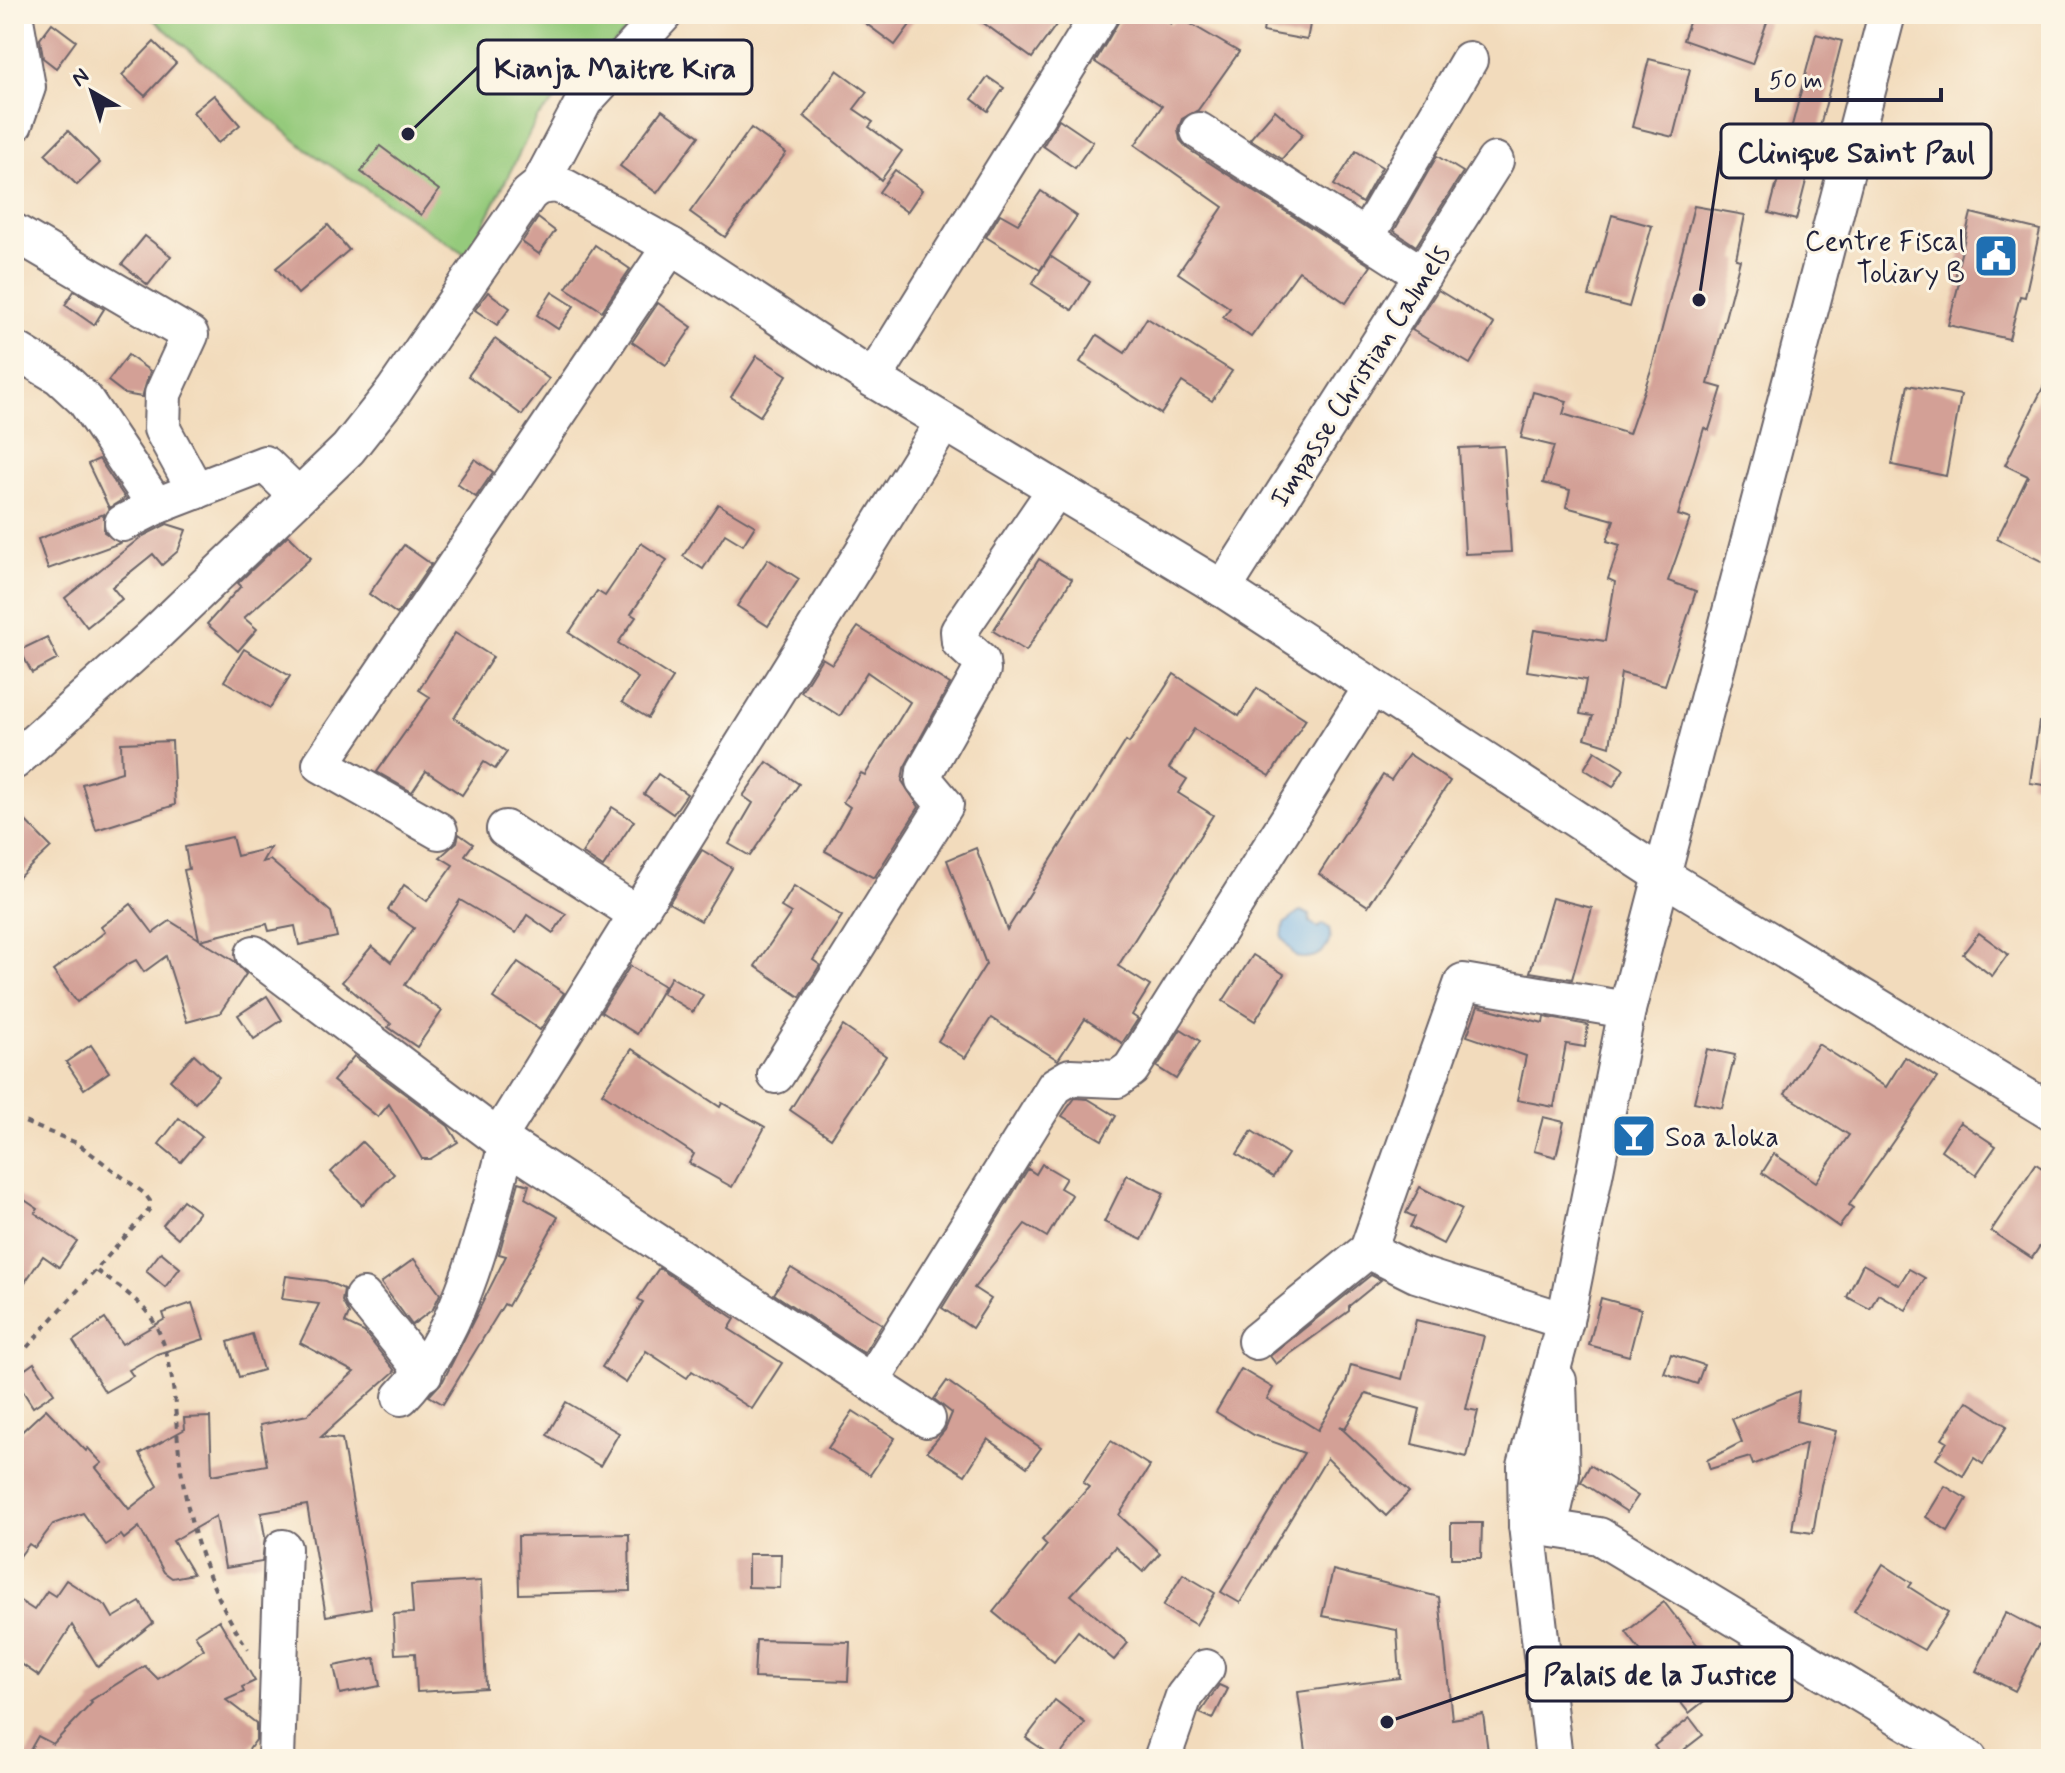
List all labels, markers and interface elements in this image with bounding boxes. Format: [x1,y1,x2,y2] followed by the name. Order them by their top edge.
[478,40,752,94] callout: Kianja Maitre Kira
[494,50,736,90] text: Kianja Maitre Kira
[52,52,132,132] north arrow
[1757,52,1941,102] scale bar
[66,63,95,94] text: N
[1769,66,1823,97] text: 50 m
[1721,124,1991,178] callout: Clinique Saint Paul
[1737,134,1975,173] text: Clinique Saint Paul
[1805,224,1965,293] place label: Centre Fiscal Toliary B
[1972,232,2020,280] public building icon: Centre Fiscal Toliary B
[1262,238,1460,515] street label: Impasse Christian Calmels
[1610,1112,1658,1160] bar icon: Soa aloka
[1665,1120,1779,1157] place label: Soa aloka
[1527,1647,1792,1701] callout: Palais de la Justice
[1543,1656,1777,1695] text: Palais de la Justice

